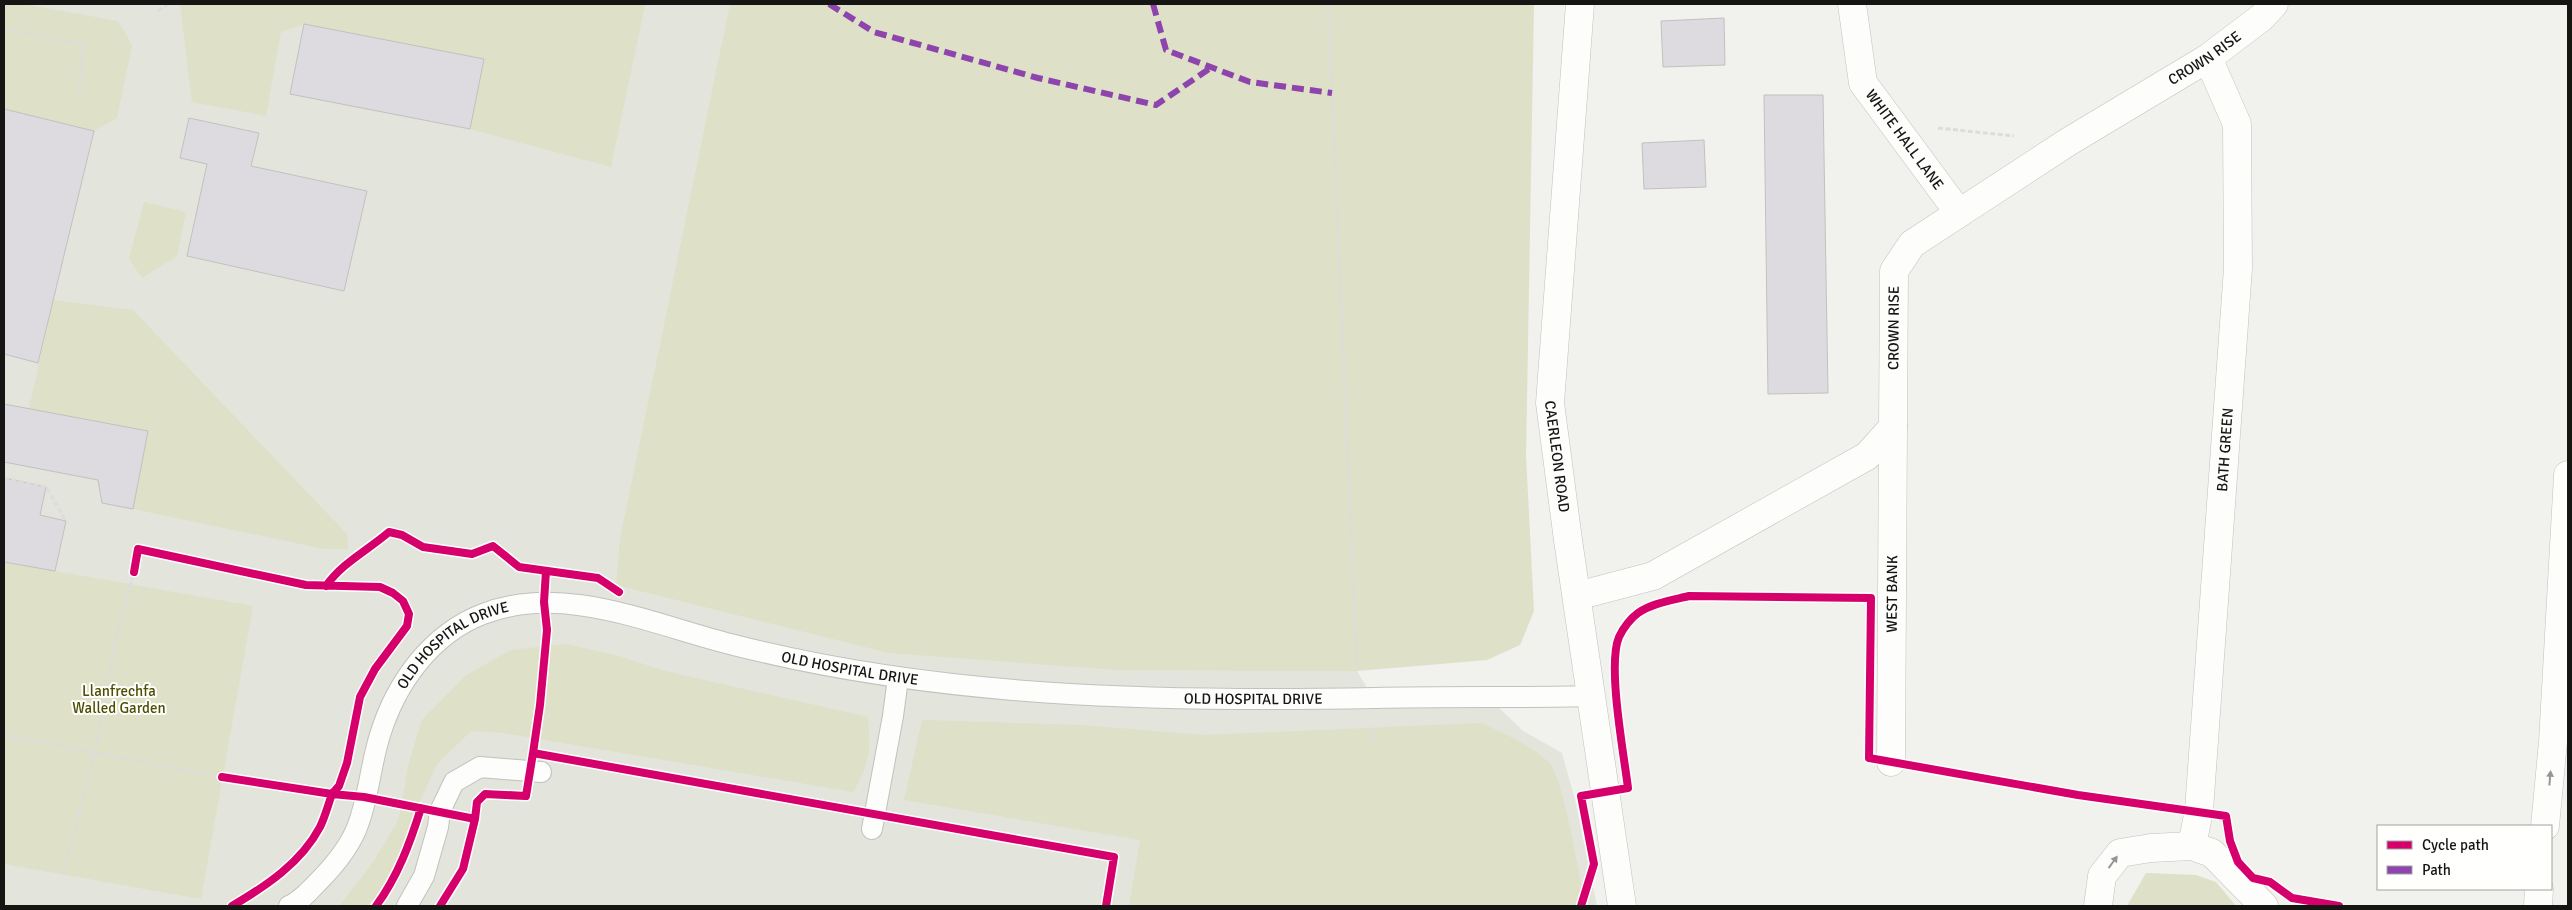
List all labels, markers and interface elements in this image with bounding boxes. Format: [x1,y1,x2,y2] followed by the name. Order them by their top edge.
[2165,27,2245,89] street label: CROWN RISE
[1862,86,1948,193] street label: WHITE HALL LANE
[1884,286,1903,370] street label: CROWN RISE
[1541,399,1573,513] street label: CAERLEON ROAD
[2213,407,2237,492] street label: BATH GREEN
[1883,555,1901,633] street label: WEST BANK
[393,598,510,692] street label: OLD HOSPITAL DRIVE
[780,648,920,689] street label: OLD HOSPITAL DRIVE
[72,682,166,717] park label: Llanfrechfa Walled Garden
[1184,689,1323,708] street label: OLD HOSPITAL DRIVE
[2546,769,2554,785] one-way arrow
[2377,825,2552,890] legend
[2422,836,2489,854] text: Cycle path
[2108,856,2119,869] one-way arrow
[2422,861,2451,879] text: Path

